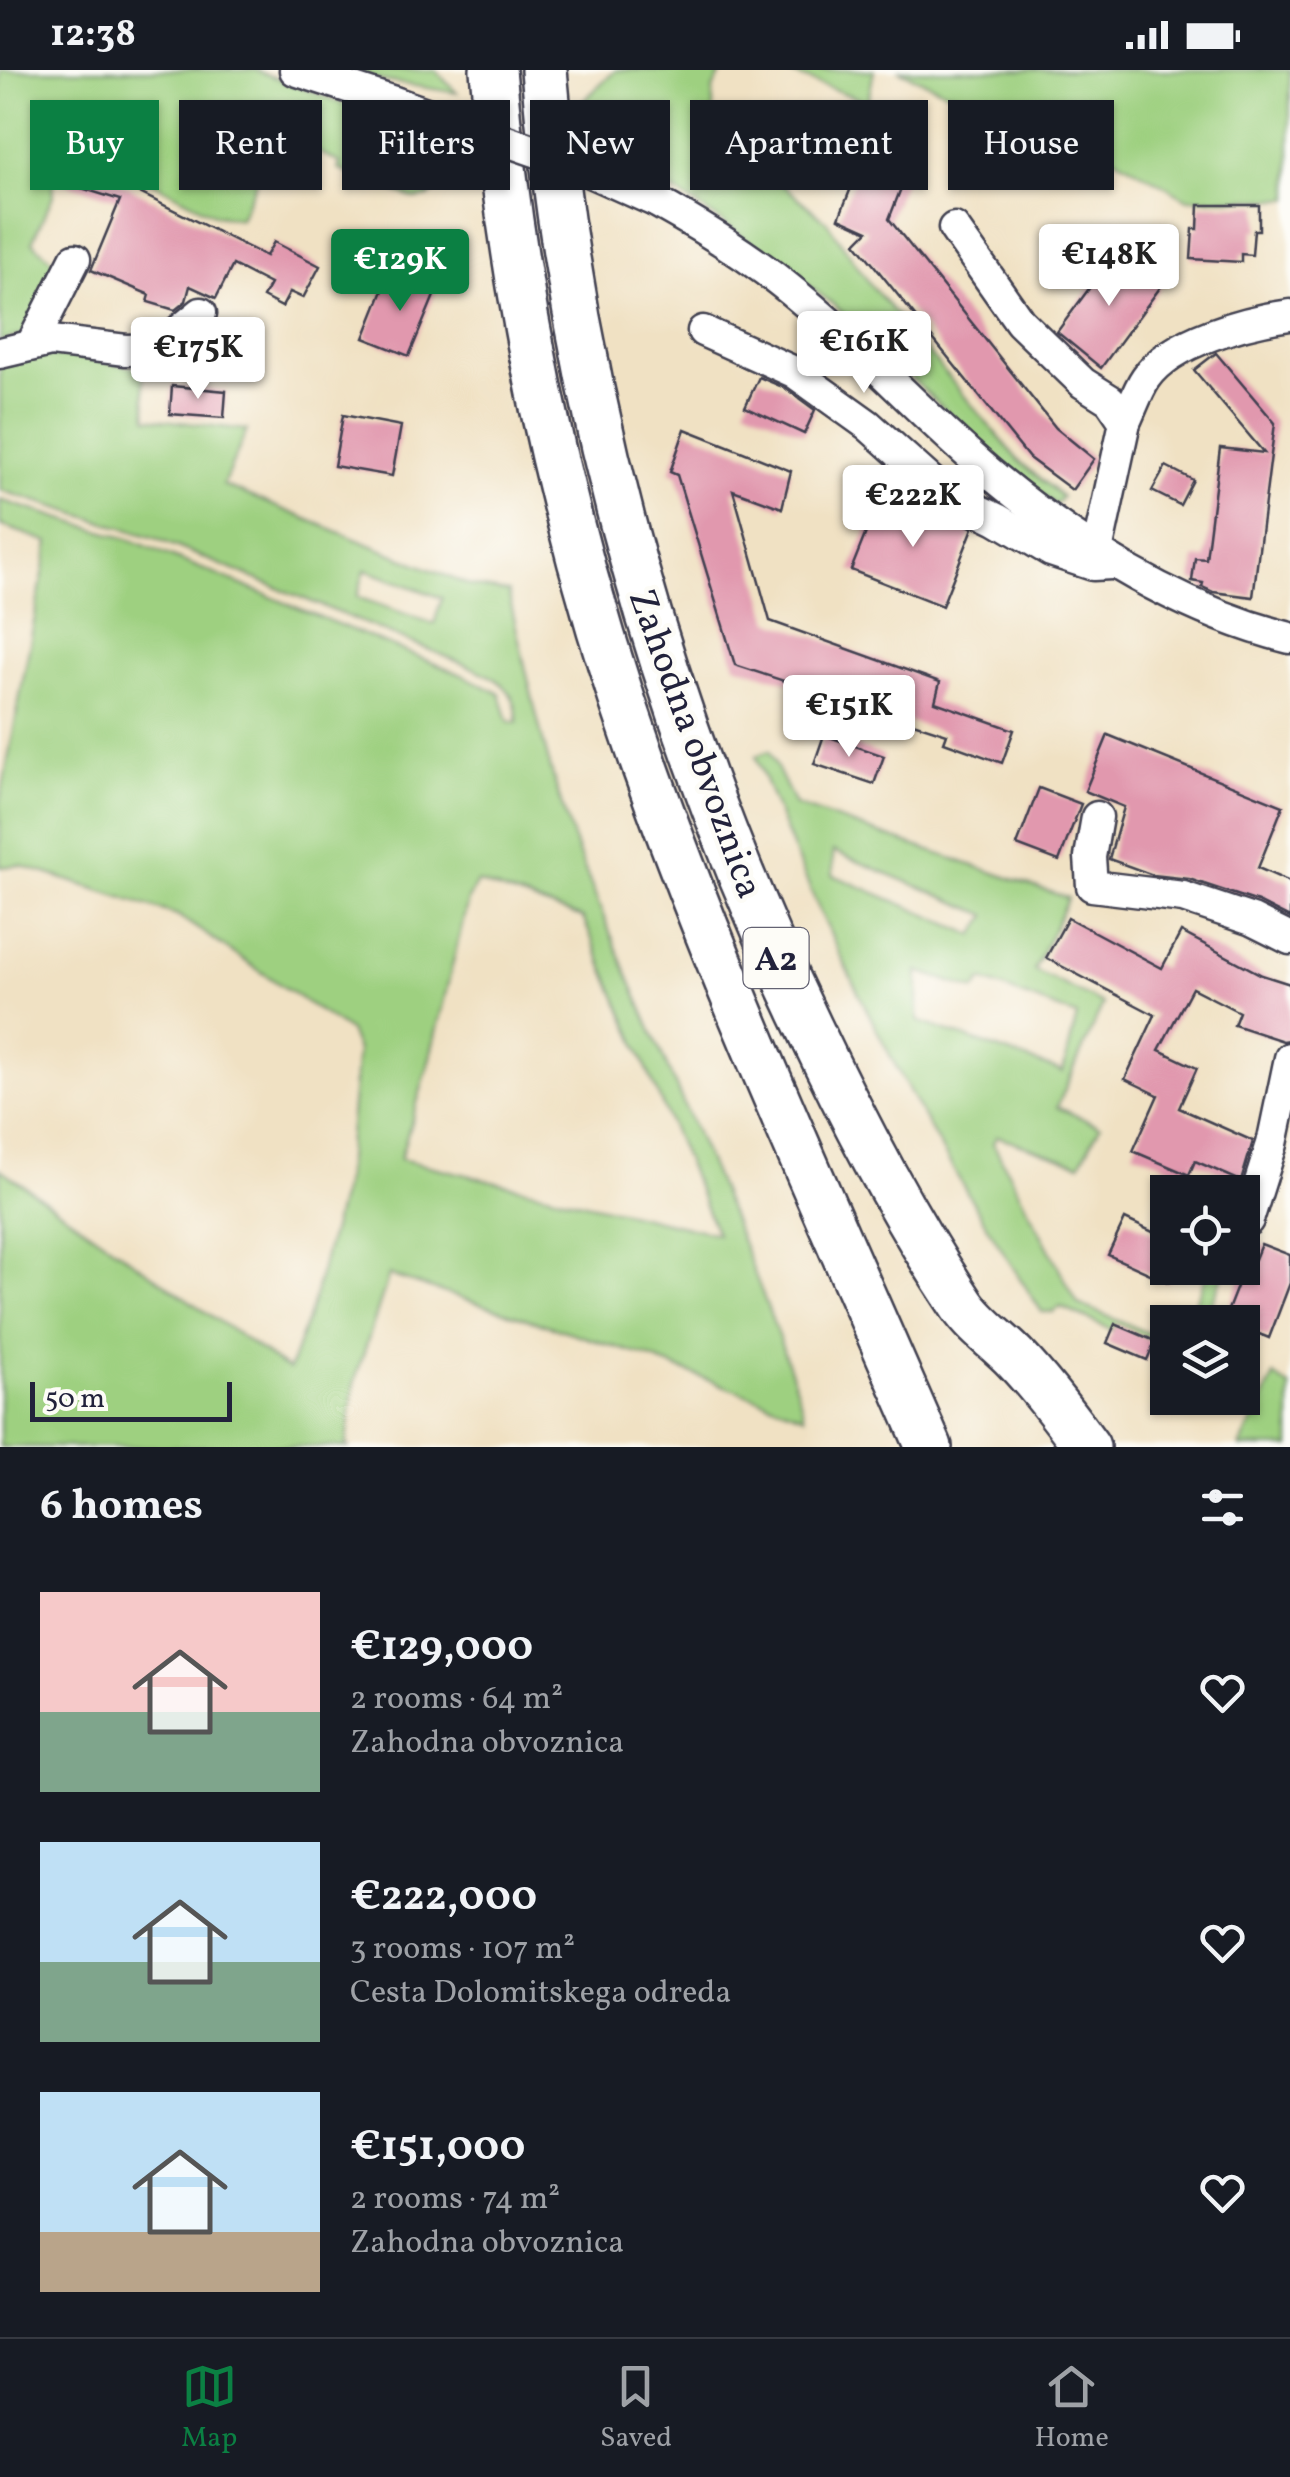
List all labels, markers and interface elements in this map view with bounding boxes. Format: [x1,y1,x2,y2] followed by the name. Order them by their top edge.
[50,9,136,62] text: 12:38
[30,100,159,190] chip: Buy
[179,100,322,190] chip: Rent
[342,100,510,190] chip: Filters
[530,100,670,190] chip: New
[690,100,928,190] chip: Apartment
[948,100,1114,190] chip: House
[1039,224,1179,309] pin: €148K
[330,229,470,314] pin: €129K
[1061,234,1157,278] text: €148K
[353,239,447,283] text: €129K
[794,311,934,396] pin: €161K
[128,317,268,402] pin: €175K
[819,321,909,365] text: €161K
[153,327,243,371] text: €175K
[843,465,983,550] pin: €222K
[865,475,961,519] text: €222K
[613,582,774,906] street label: Zahodna obvoznica
[779,675,919,760] pin: €151K
[805,685,893,729] text: €151K
[744,928,808,988] road number: A2
[1150,1175,1260,1415] map controls
[1150,1175,1260,1285] button: locate
[1150,1305,1260,1415] button: layers
[30,1377,232,1422] scale bar
[45,1380,105,1419] text: 50 m
[40,1478,203,1537] text: 6 homes
[1195,1480,1250,1535] icon: filters
[350,1619,533,1678] text: €129,000
[120,1632,240,1752] icon: home
[1195,1665,1250,1720] icon: heart
[350,1678,563,1722] text: 2 rooms · 64 m²
[350,1722,624,1766] text: Zahodna obvoznica
[350,1869,537,1928] text: €222,000
[120,1882,240,2002] icon: home
[1195,1915,1250,1970] icon: heart
[350,1928,575,1972] text: 3 rooms · 107 m²
[350,1972,731,2016] text: Cesta Dolomitskega odreda
[350,2119,525,2178] text: €151,000
[120,2132,240,2252] icon: home
[1195,2165,1250,2220] icon: heart
[350,2178,560,2222] text: 2 rooms · 74 m²
[350,2222,624,2266] text: Zahodna obvoznica
[181,2359,237,2458] tab: Map
[600,2359,672,2458] tab: Saved
[1035,2359,1109,2458] tab: Home

